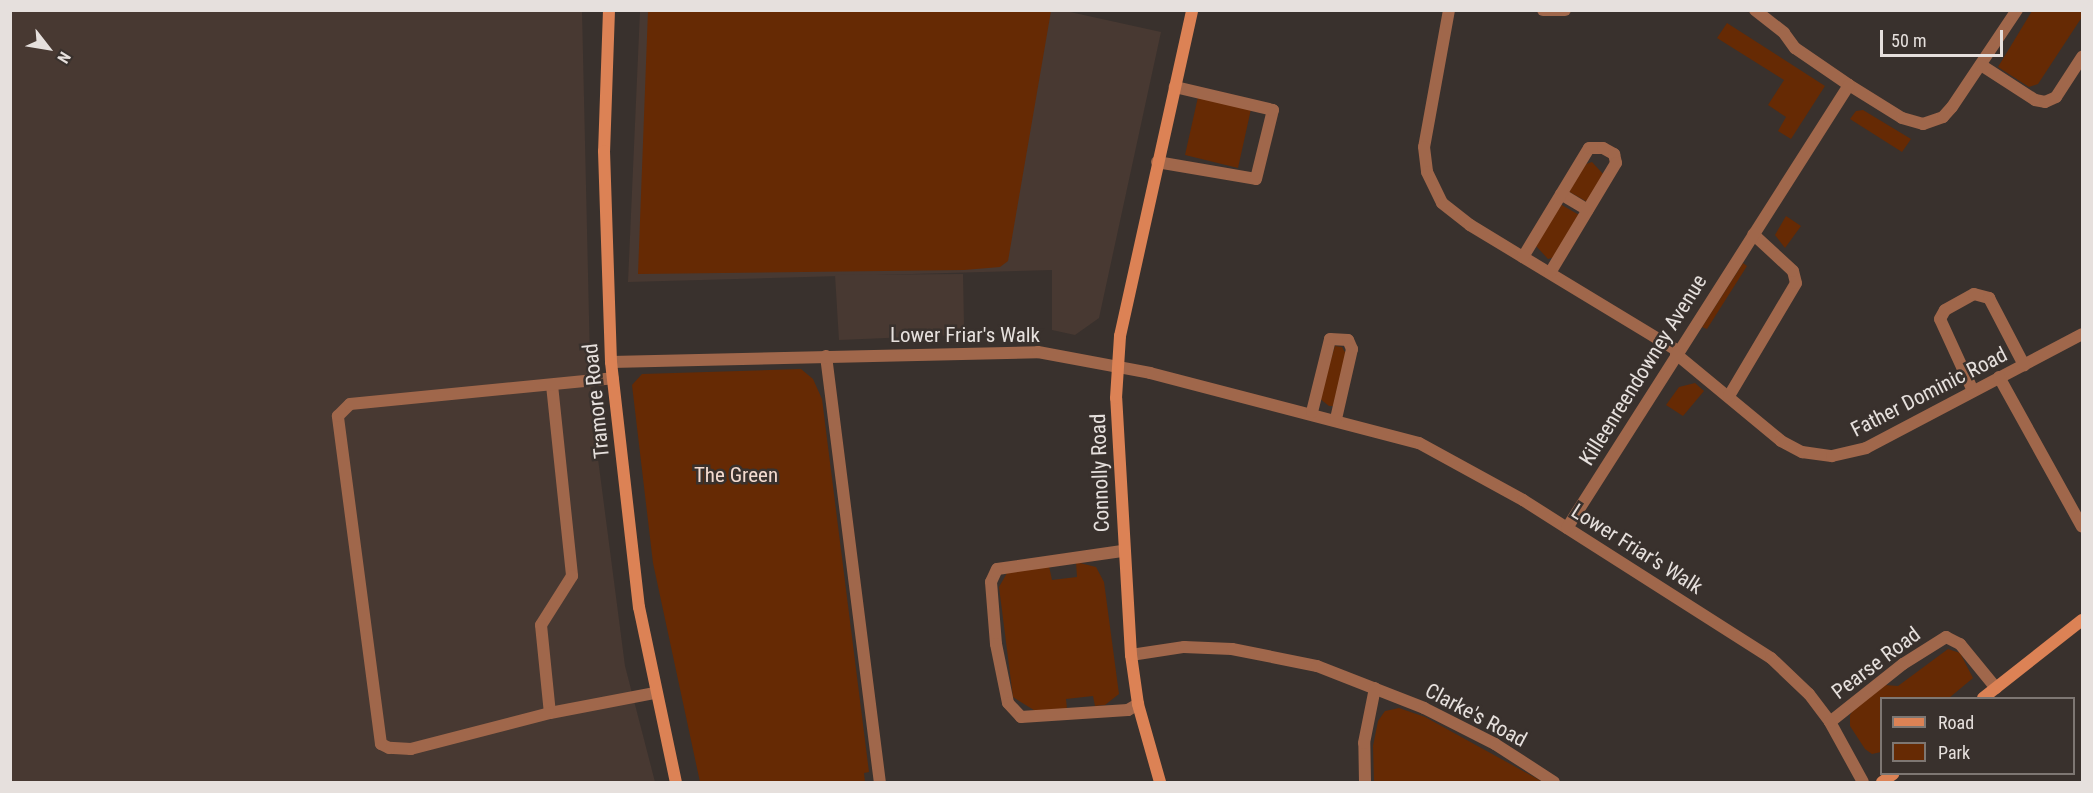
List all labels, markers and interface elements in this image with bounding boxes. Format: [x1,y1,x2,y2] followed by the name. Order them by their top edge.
[18,18,78,78] north arrow
[1883,18,2006,56] scale bar
[1891,30,1926,51] text: 50 m
[53,48,75,67] text: N
[1574,270,1712,470] street label: Killeenreendowney Avenue
[890,322,1040,348] street label: Lower Friar's Walk
[577,342,615,460] street label: Tramore Road
[1847,342,2011,442] street label: Father Dominic Road
[1085,413,1115,533] street label: Connolly Road
[694,462,778,488] park label: The Green
[1567,499,1707,599] street label: Lower Friar's Walk
[1827,622,1925,704] street label: Pearse Road
[1421,678,1531,752] street label: Clarke's Road
[1880,697,2075,775] legend
[1938,712,1974,733] text: Road
[1938,742,1970,763] text: Park

